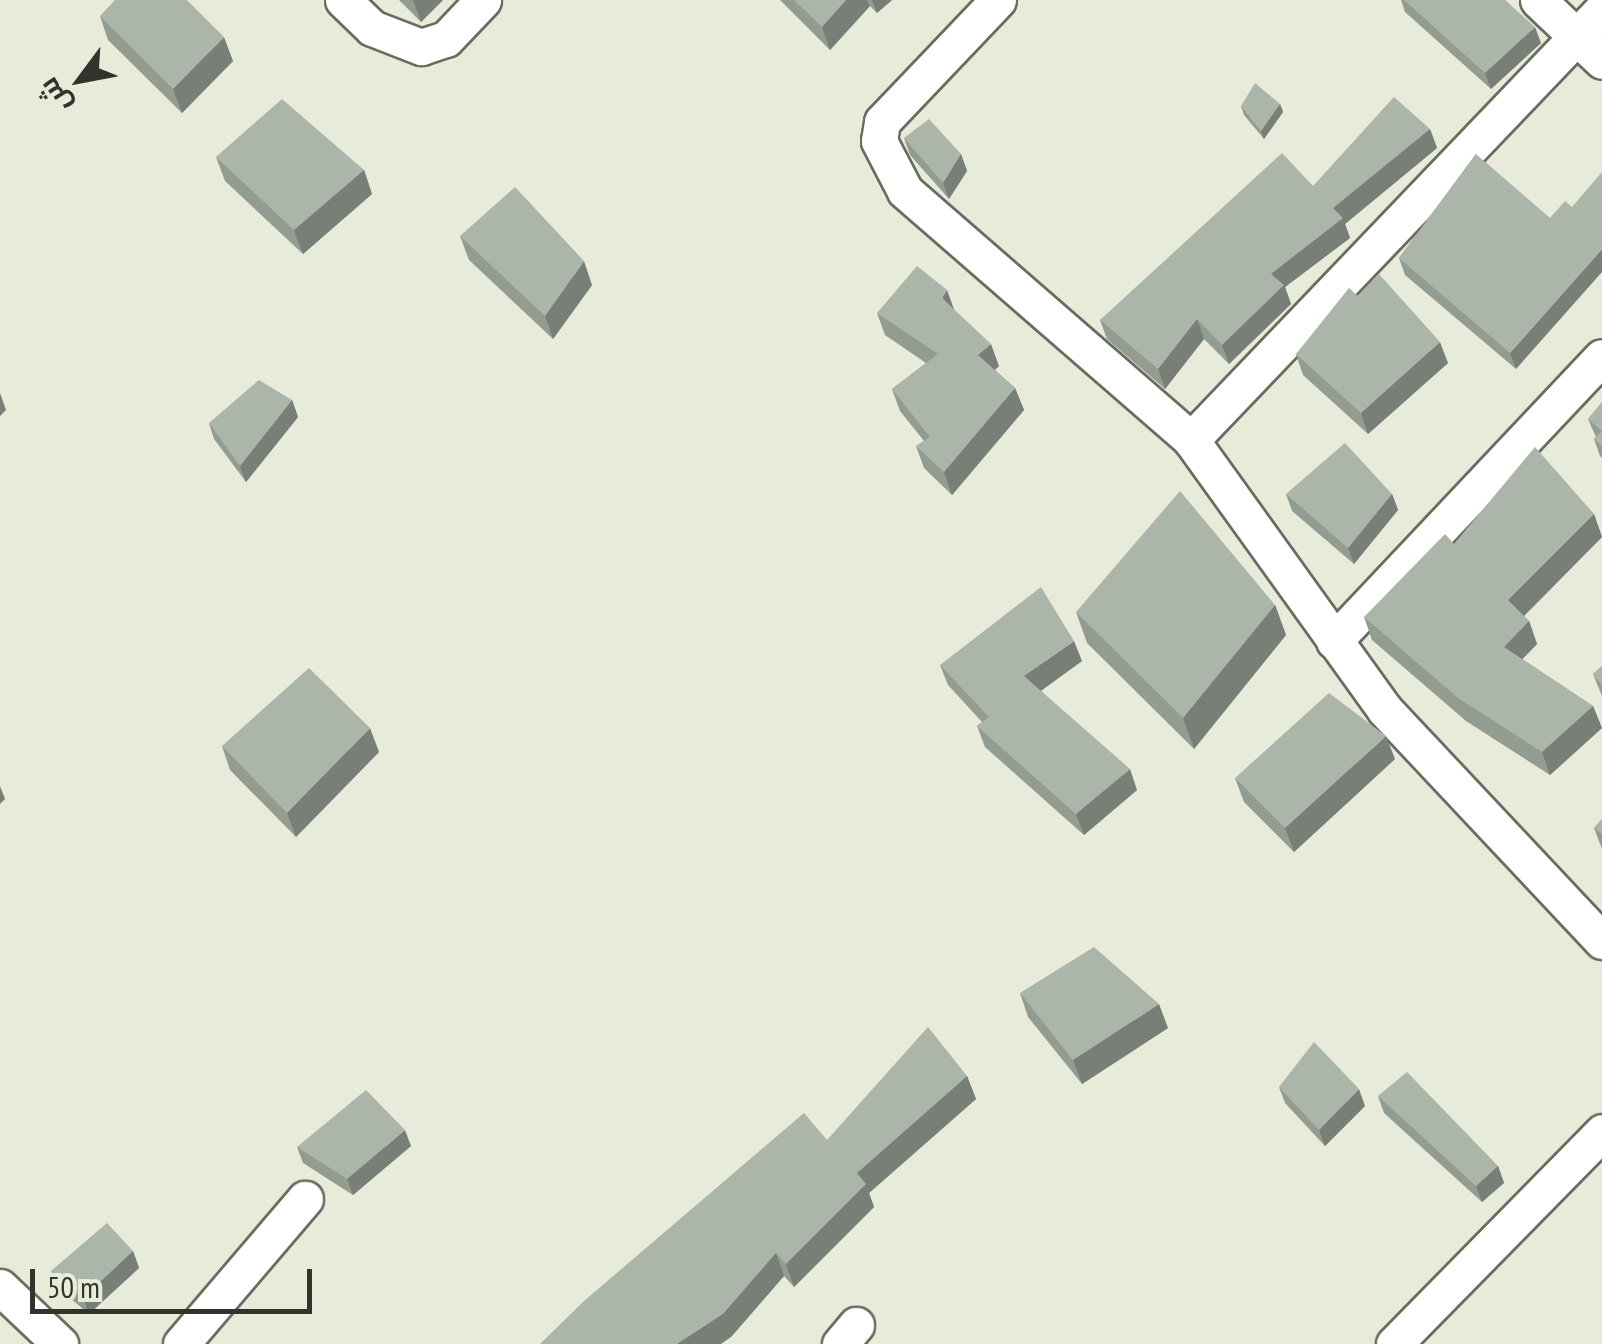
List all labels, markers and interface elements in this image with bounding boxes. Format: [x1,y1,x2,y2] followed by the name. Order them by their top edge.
[30,30,130,130] north arrow
[29,71,79,121] text: ش
[35,1249,318,1311] scale bar
[47,1267,100,1306] text: 50 m

